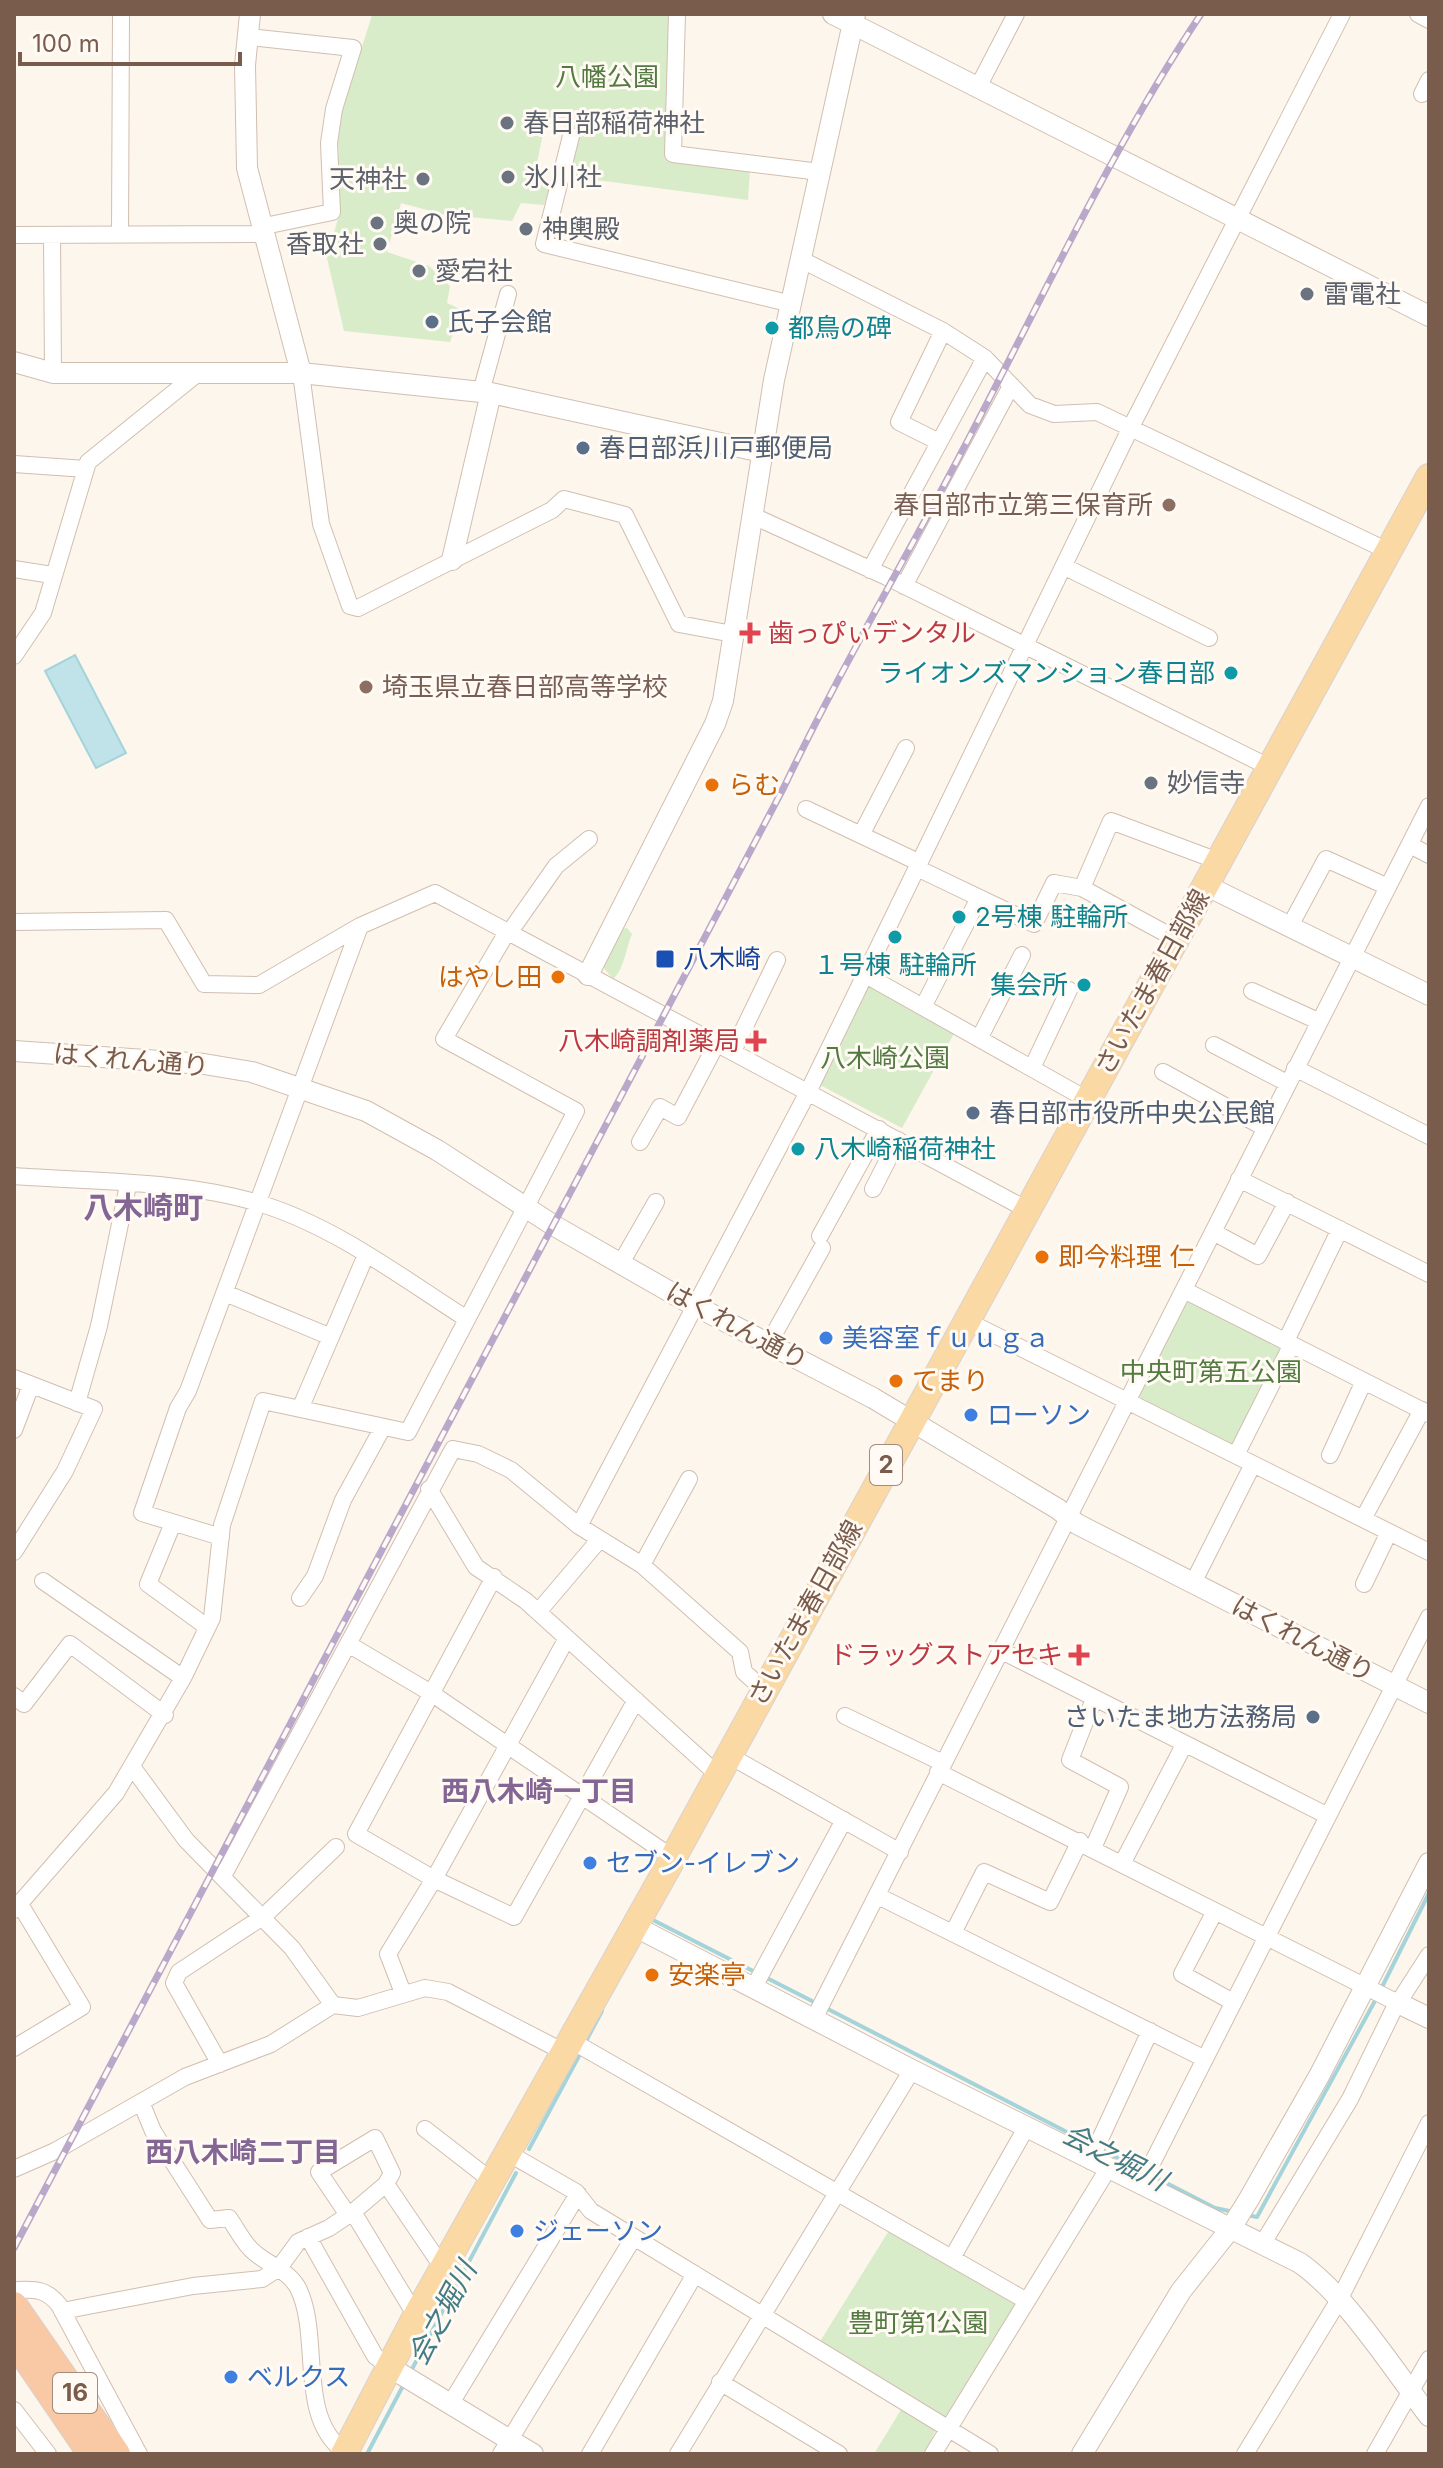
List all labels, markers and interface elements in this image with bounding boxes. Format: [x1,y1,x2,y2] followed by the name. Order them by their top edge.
[20,16,240,66] scale bar
[32,29,100,58] text: 100 m
[555,61,659,92] park label: 八幡公園
[523,107,705,138] place label: 春日部稲荷神社
[498,114,516,132] marker: 春日部稲荷神社
[524,161,602,192] place label: 氷川社
[329,163,407,194] place label: 天神社
[499,168,517,186] marker: 氷川社
[414,170,432,188] marker: 天神社
[393,207,471,238] place label: 奥の院
[542,213,620,244] place label: 神輿殿
[368,214,386,232] marker: 奥の院
[517,220,535,238] marker: 神輿殿
[286,228,364,259] place label: 香取社
[371,235,389,253] marker: 香取社
[435,255,513,286] place label: 愛宕社
[410,262,428,280] marker: 愛宕社
[1323,278,1401,309] place label: 雷電社
[1298,285,1316,303] marker: 雷電社
[448,306,552,337] place label: 氏子会館
[788,312,892,343] place label: 都鳥の碑
[423,313,441,331] marker: 氏子会館
[763,319,781,337] marker: 都鳥の碑
[599,432,833,463] place label: 春日部浜川戸郵便局
[574,439,592,457] marker: 春日部浜川戸郵便局
[893,489,1153,520] place label: 春日部市立第三保育所
[1160,496,1178,514] marker: 春日部市立第三保育所
[768,617,976,648] place label: 歯っぴぃデンタル
[739,622,761,644] marker: 歯っぴぃデンタル
[878,657,1215,688] place label: ライオンズマンション春日部
[1222,664,1240,682] marker: ライオンズマンション春日部
[382,671,668,702] place label: 埼玉県立春日部高等学校
[357,678,375,696] marker: 埼玉県立春日部高等学校
[1167,767,1245,798] place label: 妙信寺
[728,769,780,800] place label: らむ
[1142,774,1160,792] marker: 妙信寺
[703,776,721,794] marker: らむ
[1088,884,1215,1080] street label: さいたま春日部線
[975,901,1128,932] place label: 2号棟 駐輪所
[950,908,968,926] marker: 2号棟 駐輪所
[886,928,904,946] marker: １号棟 駐輪所
[683,943,761,974] place label: 八木崎
[654,948,676,970] marker: 八木崎
[813,949,977,980] place label: １号棟 駐輪所
[438,961,542,992] place label: はやし田
[549,968,567,986] marker: はやし田
[990,969,1068,1000] place label: 集会所
[1075,976,1093,994] marker: 集会所
[558,1025,740,1056] place label: 八木崎調剤薬局
[747,1032,765,1050] marker: 八木崎調剤薬局
[52,1037,210,1082] street label: はくれん通り
[820,1042,950,1073] park label: 八木崎公園
[989,1097,1275,1128] place label: 春日部市役所中央公民館
[964,1104,982,1122] marker: 春日部市役所中央公民館
[814,1133,996,1164] place label: 八木崎稲荷神社
[789,1140,807,1158] marker: 八木崎稲荷神社
[83,1189,203,1225] district label: 八木崎町
[1058,1241,1195,1272] place label: 即今料理 仁
[1033,1248,1051,1266] marker: 即今料理 仁
[661,1275,813,1376] street label: はくれん通り
[842,1322,1050,1354] place label: 美容室ｆｕｕｇａ
[817,1329,835,1347] marker: 美容室ｆｕｕｇａ
[1120,1356,1302,1387] park label: 中央町第五公園
[912,1365,989,1396] place label: てまり
[887,1372,905,1390] marker: てまり
[987,1399,1091,1430] place label: ローソン
[962,1406,980,1424] marker: ローソン
[870,1445,902,1485] road number: 2
[741,1515,868,1711] street label: さいたま春日部線
[1227,1589,1380,1688] street label: はくれん通り
[830,1639,1063,1670] place label: ドラッグストアセキ
[1070,1646,1088,1664] marker: ドラッグストアセキ
[1064,1701,1297,1732] place label: さいたま地方法務局
[1304,1708,1322,1726] marker: さいたま地方法務局
[441,1774,637,1808] district label: 西八木崎一丁目
[606,1847,800,1878] place label: セブン-イレブン
[581,1854,599,1872] marker: セブン-イレブン
[668,1959,746,1990] place label: 安楽亭
[643,1966,661,1984] marker: 安楽亭
[1057,2116,1175,2199] water label: 会之堀川
[145,2135,341,2169] district label: 西八木崎二丁目
[533,2215,663,2246] place label: ジェーソン
[508,2222,526,2240] marker: ジェーソン
[401,2253,485,2370] water label: 会之堀川
[848,2307,988,2338] park label: 豊町第1公園
[247,2361,350,2392] place label: ベルクス
[222,2368,240,2386] marker: ベルクス
[53,2373,97,2413] road number: 16

